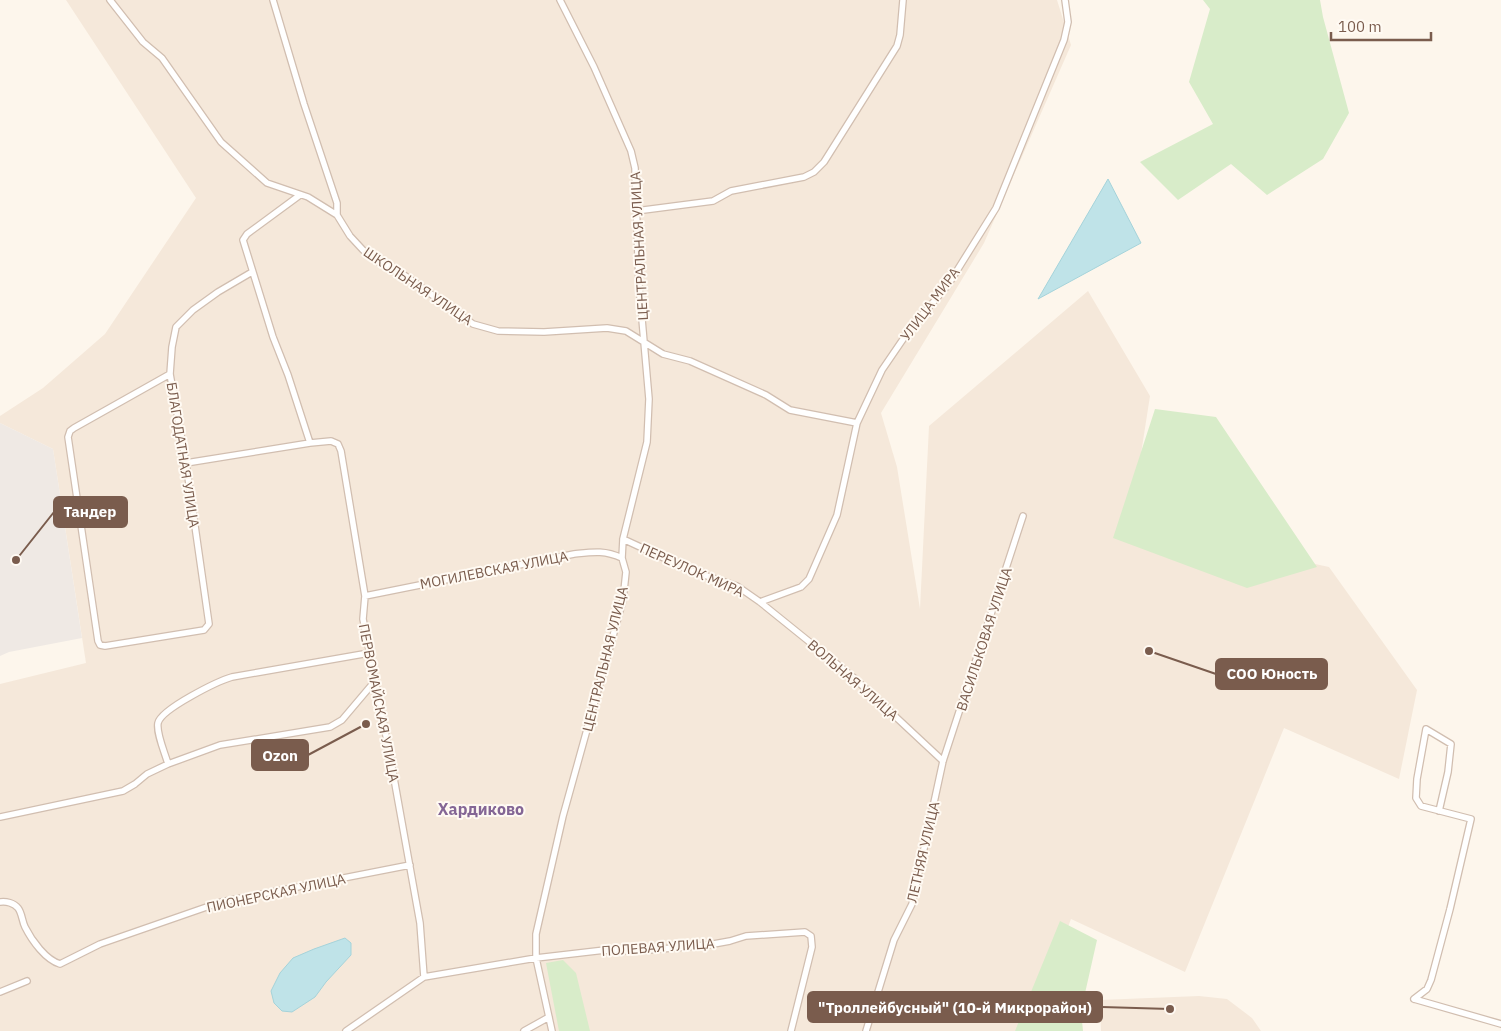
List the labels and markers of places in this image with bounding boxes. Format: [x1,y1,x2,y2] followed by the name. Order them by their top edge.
[54,497,127,527] callout: Тандер
[1216,659,1327,689] callout: СОО Юность
[252,740,308,770] callout: Ozon
[808,992,1102,1022] callout: "Троллейбусный" (10-й Микрорайон)

